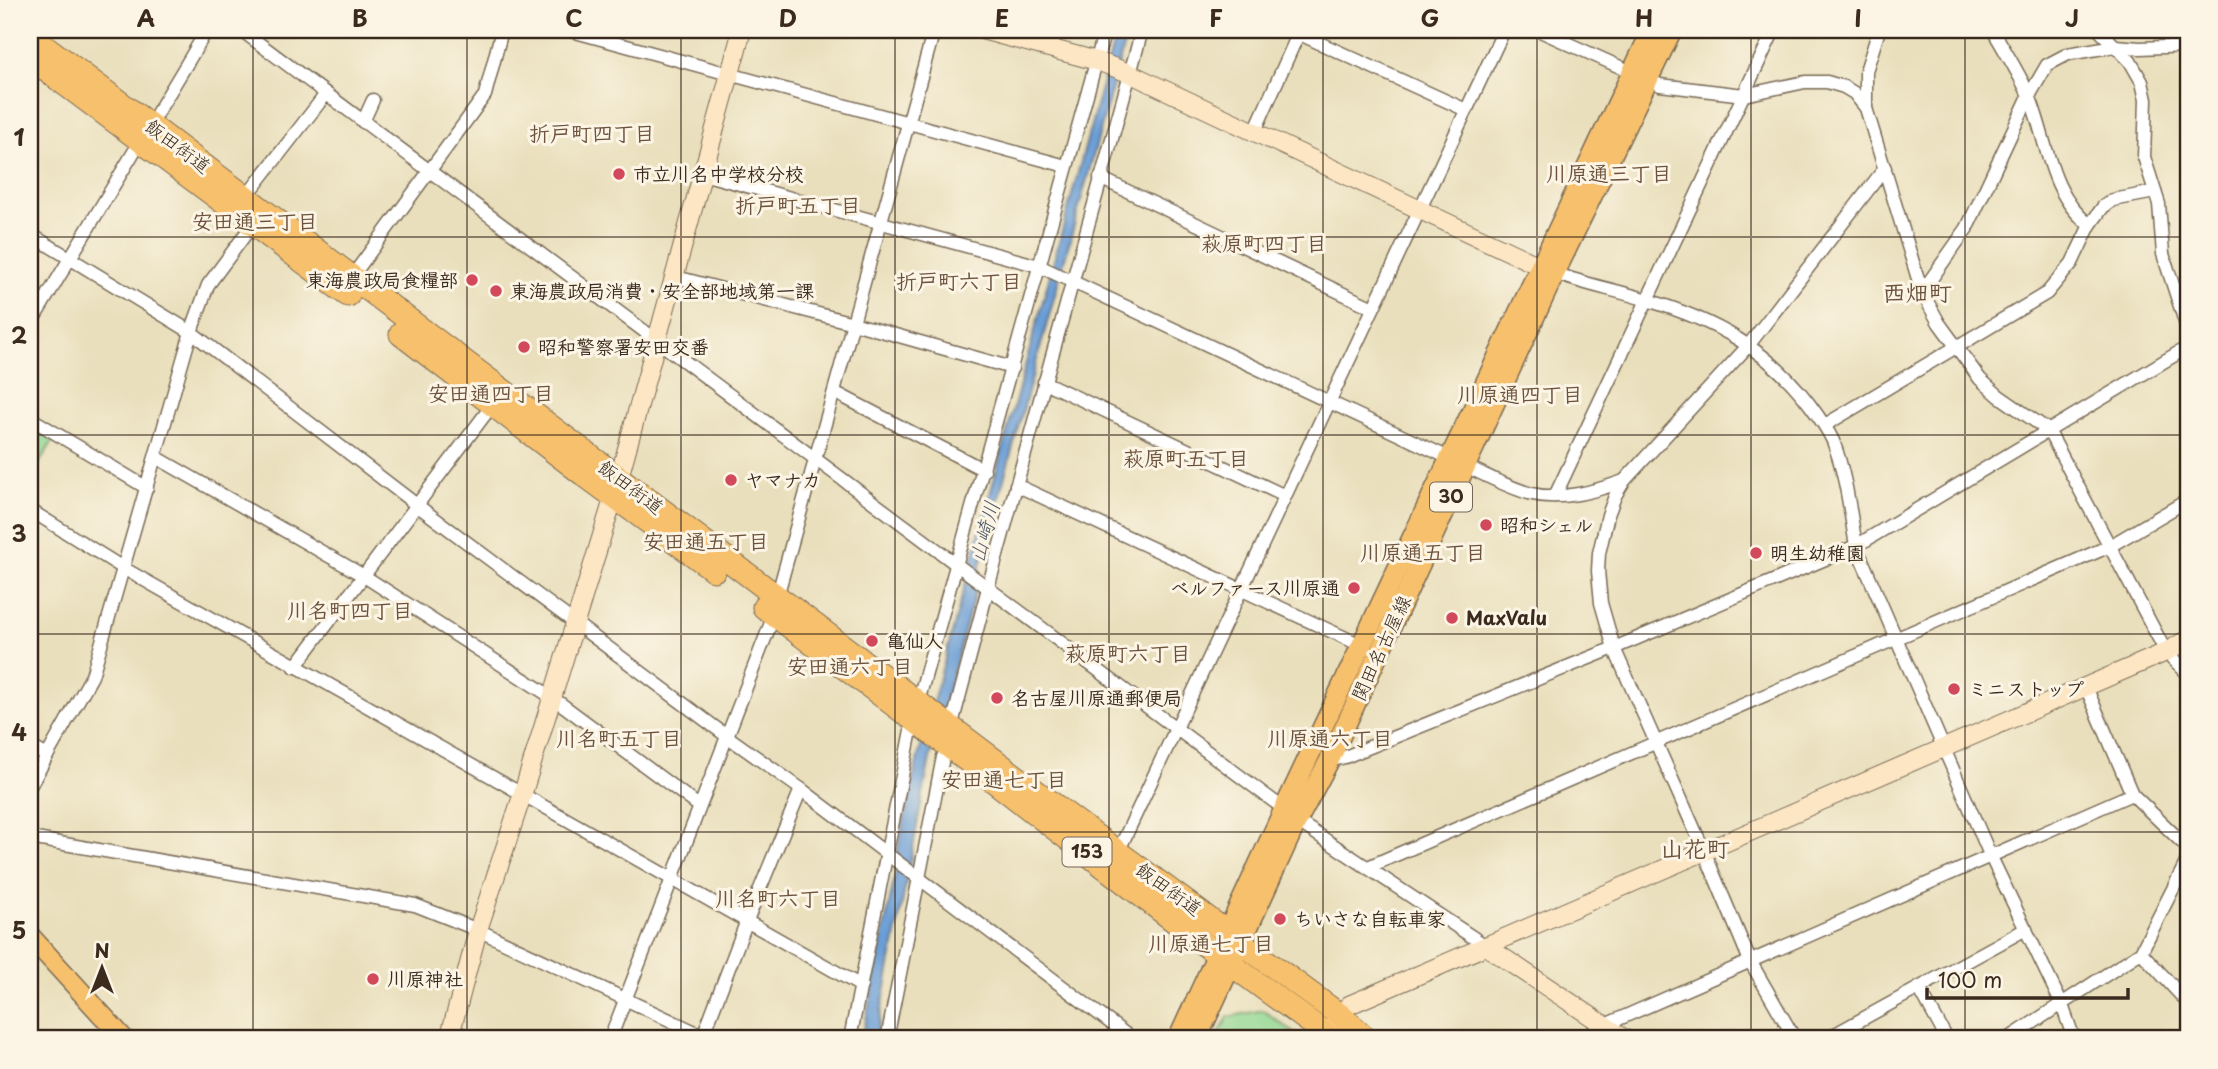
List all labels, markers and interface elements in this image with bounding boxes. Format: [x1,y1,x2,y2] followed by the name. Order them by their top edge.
[137,0,155,35] text: A
[352,0,368,35] text: B
[565,0,583,35] text: C
[779,0,797,35] text: D
[995,0,1009,35] text: E
[1209,0,1223,35] text: F
[1421,0,1439,35] text: G
[1635,0,1653,35] text: H
[1854,0,1862,35] text: I
[2065,0,2079,35] text: J
[140,111,217,179] street label: 飯田街道
[529,116,655,148] district label: 折戸町四丁目
[14,119,25,154] text: 1
[1546,156,1672,188] district label: 川原通三丁目
[633,159,804,187] place label: 市立川名中学校分校
[611,166,627,182] marker: 市立川名中学校分校
[735,188,861,220] district label: 折戸町五丁目
[192,204,318,236] district label: 安田通三丁目
[1201,226,1327,258] district label: 萩原町四丁目
[896,264,1022,296] district label: 折戸町六丁目
[306,265,458,293] place label: 東海農政局食糧部
[464,272,480,288] marker: 東海農政局食糧部
[1883,274,1952,309] district label: 西畑町
[510,276,814,304] place label: 東海農政局消費・安全部地域第一課
[488,283,504,299] marker: 東海農政局消費・安全部地域第一課
[11,317,27,352] text: 2
[538,332,709,360] place label: 昭和警察署安田交番
[516,339,532,355] marker: 昭和警察署安田交番
[428,376,554,408] district label: 安田通四丁目
[1457,377,1583,409] district label: 川原通四丁目
[1123,441,1249,473] district label: 萩原町五丁目
[593,452,670,520] street label: 飯田街道
[745,465,821,493] place label: ヤマナカ
[723,472,739,488] marker: ヤマナカ
[1430,482,1472,512] road number: 30
[959,497,1007,566] water label: 山崎川
[1500,510,1593,538] place label: 昭和シェル
[11,515,27,550] text: 3
[1478,517,1494,533] marker: 昭和シェル
[643,524,769,556] district label: 安田通五丁目
[1360,535,1486,567] district label: 川原通五丁目
[1770,538,1865,566] place label: 明生幼稚園
[1748,545,1764,561] marker: 明生幼稚園
[1170,573,1340,601] place label: ベルファース川原通
[1346,580,1362,596] marker: ベルファース川原通
[1343,590,1417,705] street label: 関田名古屋線
[287,593,413,625] district label: 川名町四丁目
[1466,603,1547,631] place label: MaxValu
[1444,610,1460,626] marker: MaxValu
[886,626,943,654] place label: 亀仙人
[864,633,880,649] marker: 亀仙人
[1065,636,1191,668] district label: 萩原町六丁目
[787,649,913,681] district label: 安田通六丁目
[1968,674,2084,702] place label: ミニストップ
[1946,681,1962,697] marker: ミニストップ
[1011,683,1182,711] place label: 名古屋川原通郵便局
[989,690,1005,706] marker: 名古屋川原通郵便局
[11,714,27,749] text: 4
[556,721,682,753] district label: 川名町五丁目
[1267,721,1393,753] district label: 川原通六丁目
[941,762,1067,794] district label: 安田通七丁目
[1661,830,1730,865] district label: 山花町
[1062,838,1112,866] road number: 153
[1131,855,1209,922] street label: 飯田街道
[715,881,841,913] district label: 川名町六丁目
[1294,904,1446,932] place label: ちいさな自転車家
[1272,911,1288,927] marker: ちいさな自転車家
[12,912,26,947] text: 5
[1148,926,1274,958] district label: 川原通七丁目
[66,932,136,1002] north arrow
[94,936,110,964] text: N
[1927,957,2129,1001] scale bar
[1938,963,2002,995] text: 100 m
[387,964,463,992] place label: 川原神社
[365,971,381,987] marker: 川原神社

